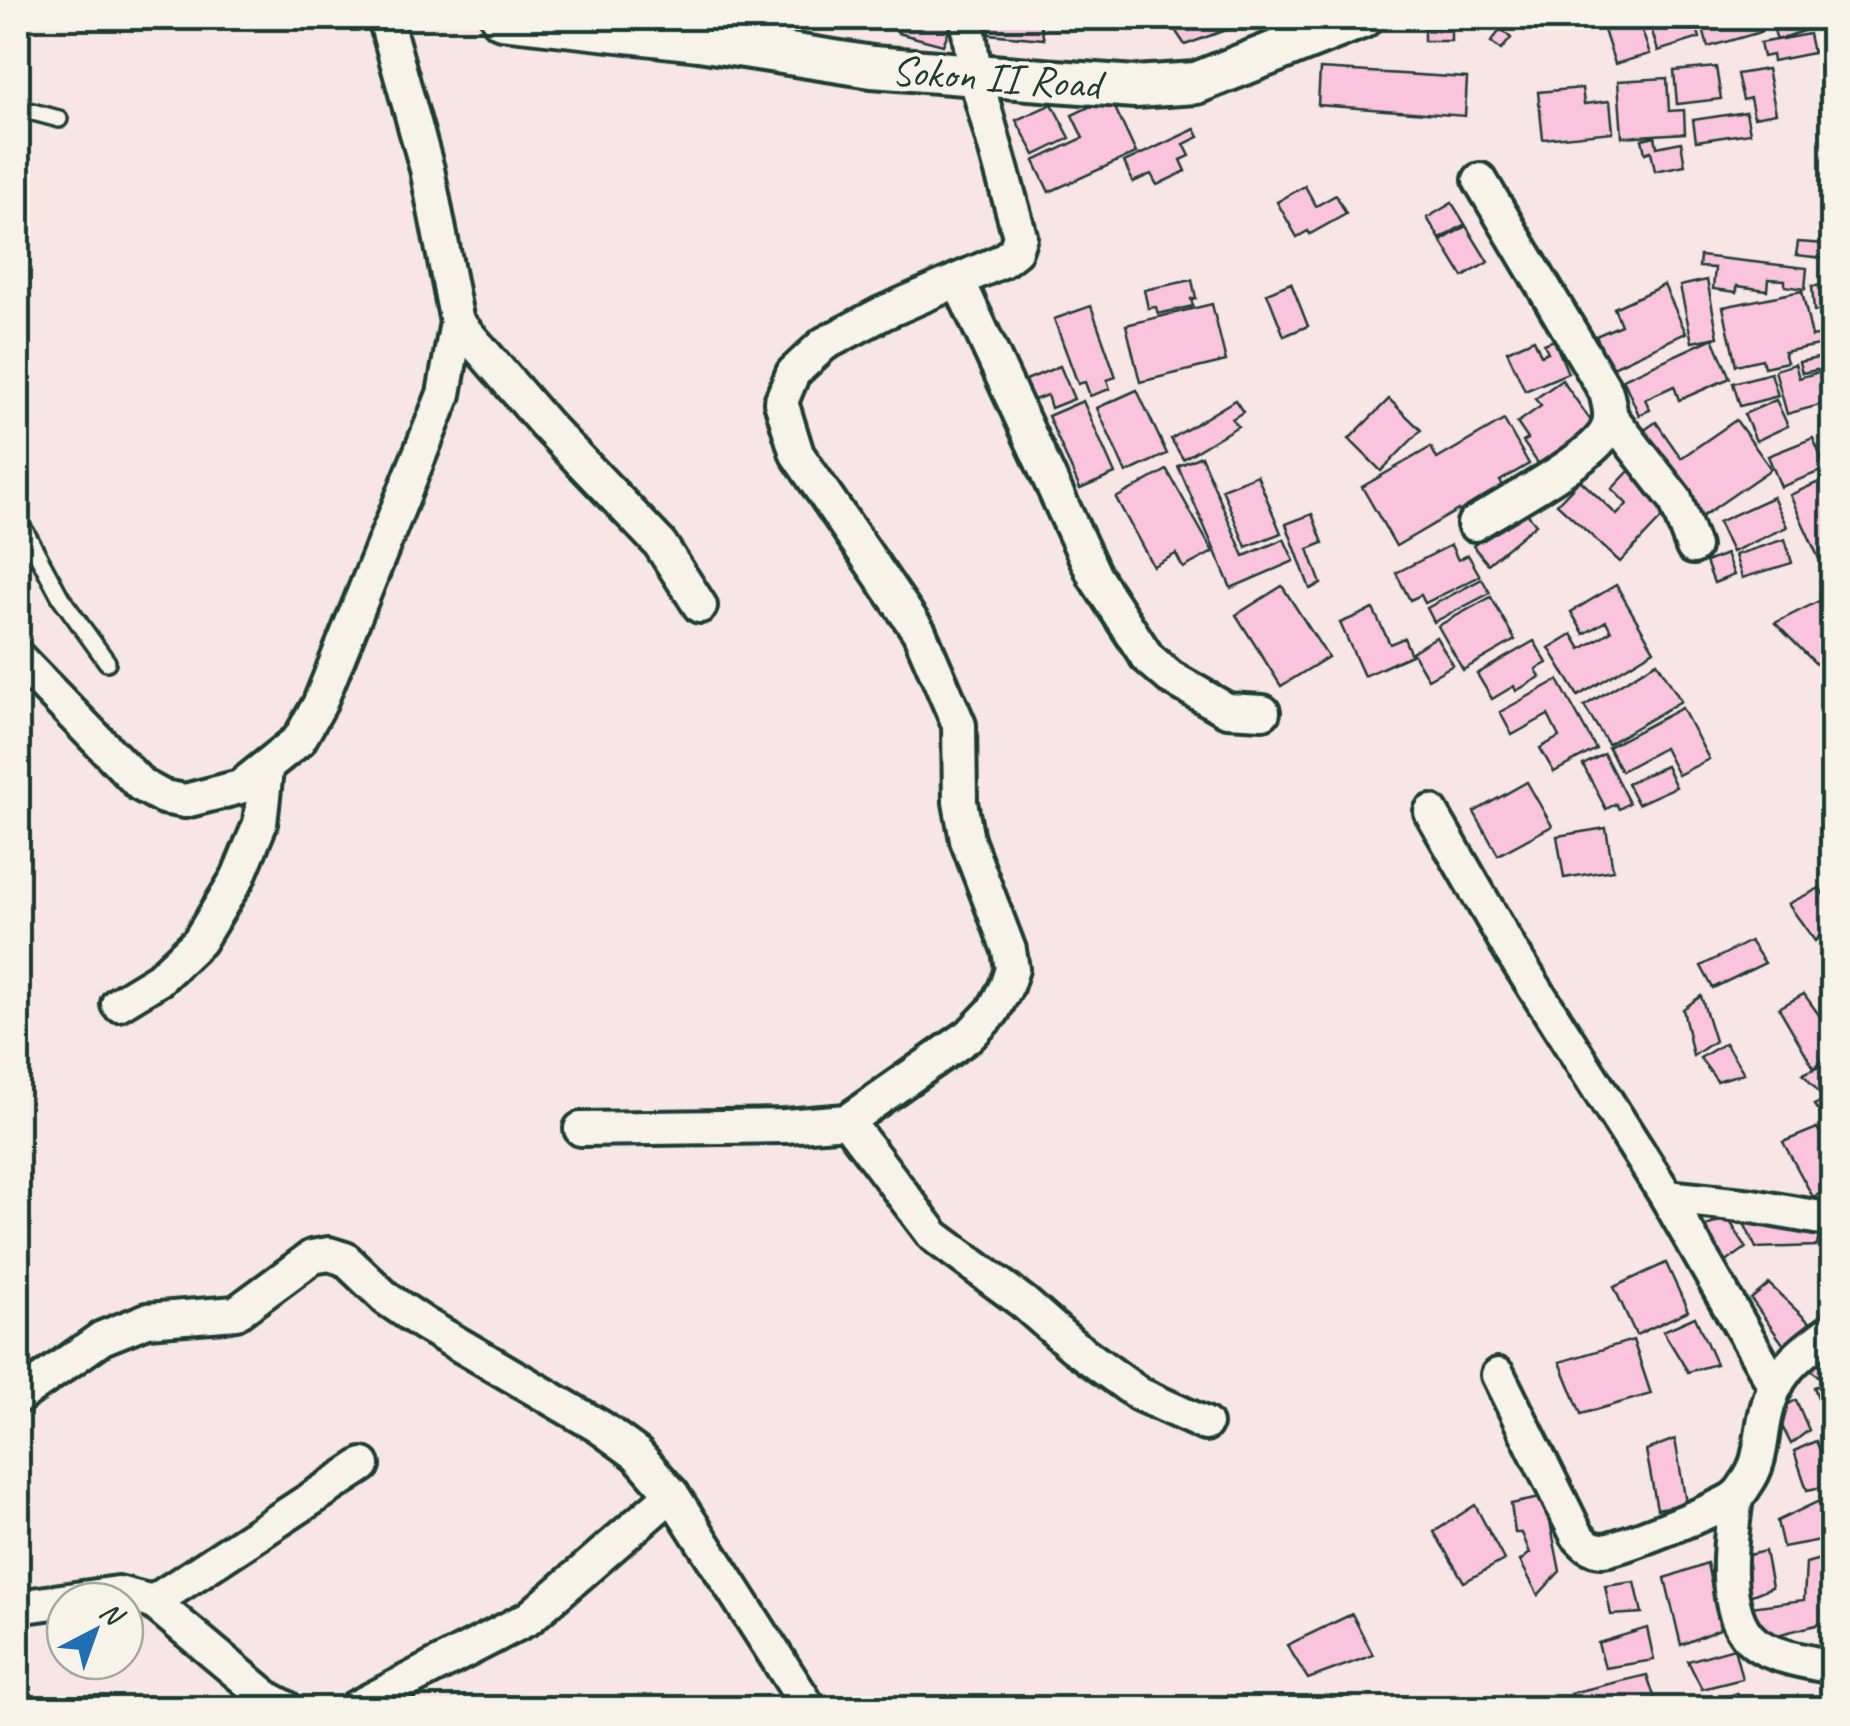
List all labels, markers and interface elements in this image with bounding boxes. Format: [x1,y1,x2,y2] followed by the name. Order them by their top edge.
[890,44,1108,112] street label: Sokon II Road
[45,1581,145,1681] north arrow
[93,1594,133,1634] text: N

